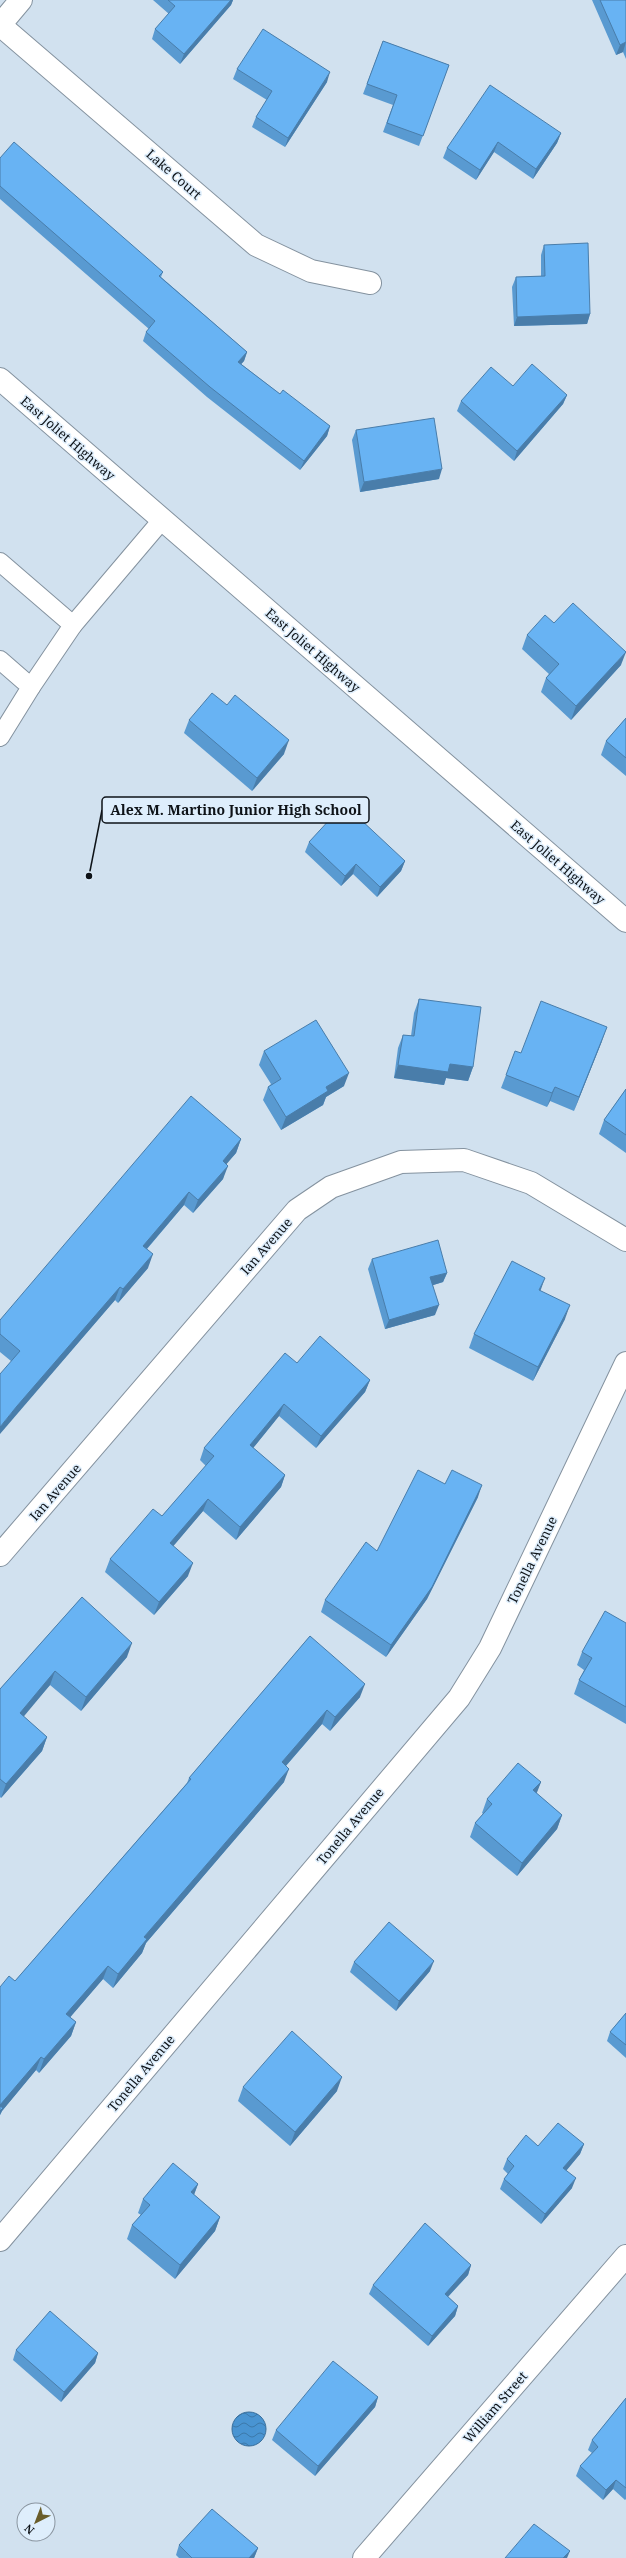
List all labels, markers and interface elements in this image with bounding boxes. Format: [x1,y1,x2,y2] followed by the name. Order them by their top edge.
[143,145,206,203] street label: Lake Court
[17,392,120,485] street label: East Joliet Highway
[262,604,365,697] street label: East Joliet Highway
[102,797,369,823] callout: Alex M. Martino Junior High School
[110,800,362,819] text: Alex M. Martino Junior High School
[507,816,610,909] street label: East Joliet Highway
[236,1214,296,1278] street label: Ian Avenue
[25,1460,85,1524] street label: Ian Avenue
[503,1513,561,1607] street label: Tonella Avenue
[312,1784,388,1868] street label: Tonella Avenue
[103,2031,179,2115] street label: Tonella Avenue
[459,2367,531,2447] street label: William Street
[16,2502,56,2542] north arrow
[20,2521,37,2538] text: N

